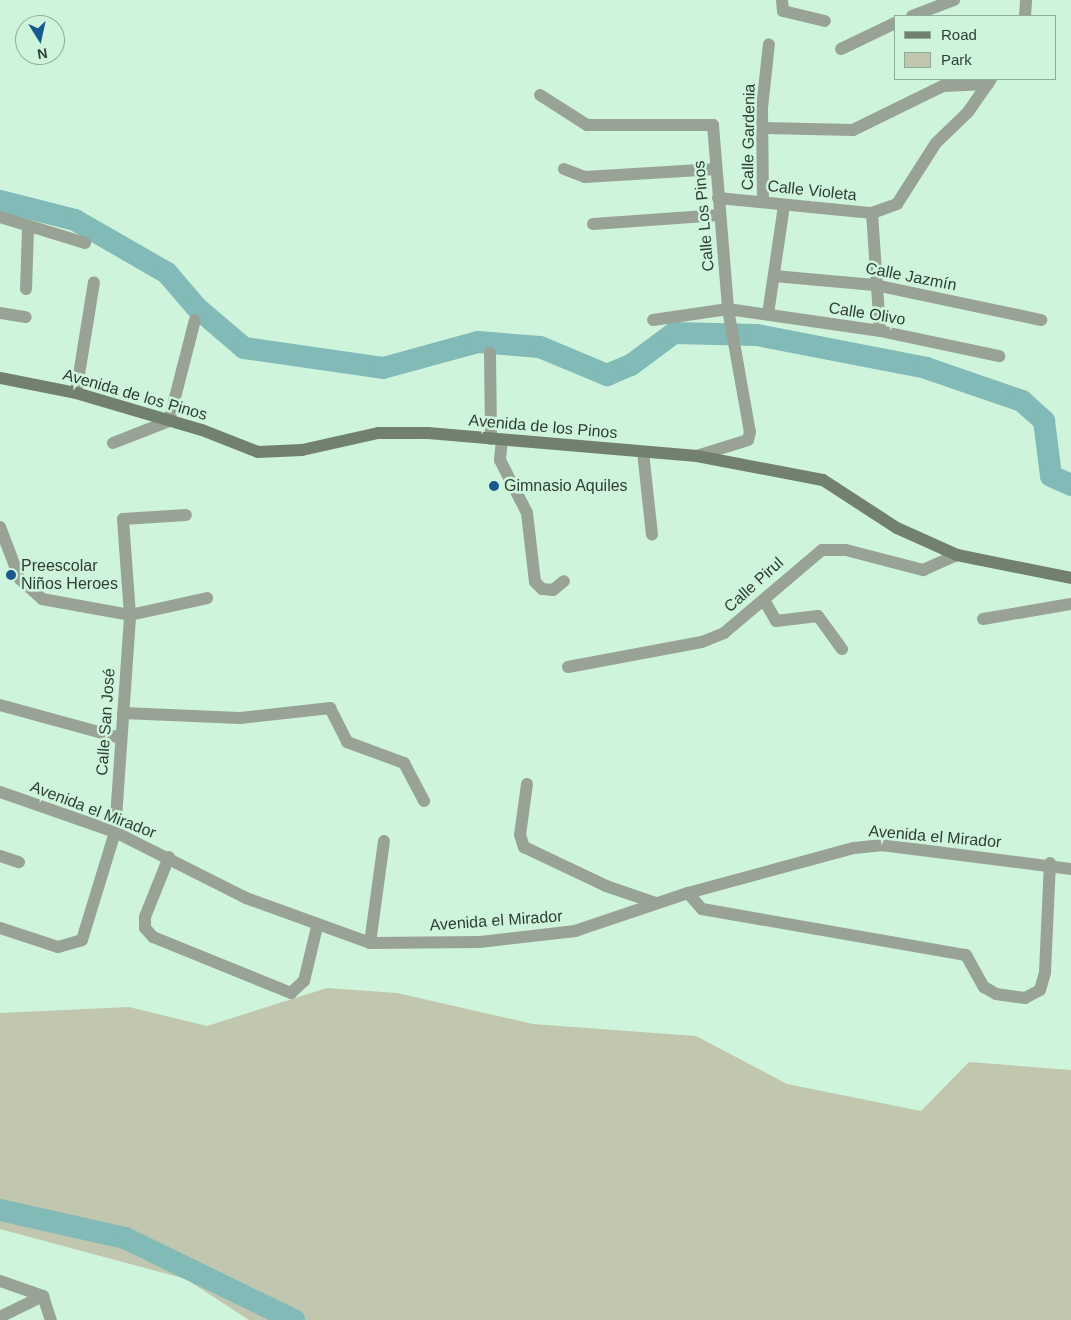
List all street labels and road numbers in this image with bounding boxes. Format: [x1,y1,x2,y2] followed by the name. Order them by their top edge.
[738,83,760,191] street label: Calle Gardenia
[690,160,718,272] street label: Calle Los Pinos
[766,177,858,205] street label: Calle Violeta
[864,259,958,295] street label: Calle Jazmín
[827,298,907,330] street label: Calle Olivo
[61,365,209,425] street label: Avenida de los Pinos
[468,411,618,443] street label: Avenida de los Pinos
[720,553,788,617] street label: Calle Pirul
[93,668,119,776] street label: Calle San José
[27,777,159,843] street label: Avenida el Mirador
[868,822,1002,852] street label: Avenida el Mirador
[429,907,563,935] street label: Avenida el Mirador

